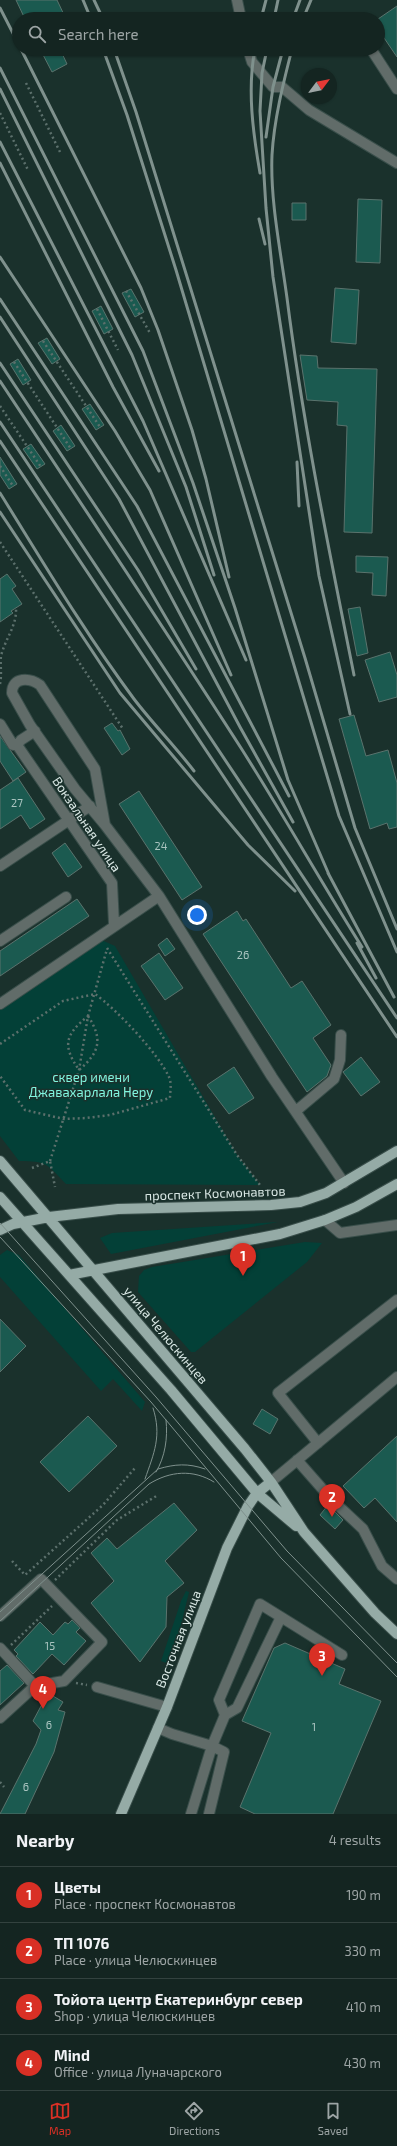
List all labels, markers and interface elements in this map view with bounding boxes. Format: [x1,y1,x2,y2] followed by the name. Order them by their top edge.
[12,12,385,56] search box
[26,23,48,45] icon: search
[58,25,139,43] text: Search here
[301,68,337,104] north arrow
[49,773,125,875] street label: Вокзальная улица
[11,796,23,809] house number: 27
[155,839,168,852] house number: 24
[187,905,207,925] your location
[237,948,249,961] house number: 26
[29,1069,153,1100] park label: сквер имени Джавахарлала Неру
[144,1183,286,1203] street label: проспект Космонавтов
[230,1243,256,1276] pin: 1
[121,1283,211,1387] street label: улица Челюскинцев
[319,1484,345,1517] pin: 2
[152,1588,204,1690] street label: Восточная улица
[45,1639,55,1652] house number: 15
[309,1643,335,1676] pin: 3
[30,1676,56,1709] pin: 4
[46,1718,52,1731] house number: 6
[312,1720,316,1733] house number: 1
[23,1780,29,1793] house number: 6
[16,1830,74,1850] text: Nearby
[329,1832,381,1848] text: 4 results
[54,1878,101,1896] text: Цветы
[26,1887,32,1903] text: 1
[346,1887,381,1903] text: 190 m
[54,1896,236,1912] text: Place · проспект Космонавтов
[54,1934,109,1952] text: ТП 1076
[25,1943,33,1959] text: 2
[344,1943,381,1959] text: 330 m
[54,1952,217,1968] text: Place · улица Челюскинцев
[54,1990,303,2008] text: Тойота центр Екатеринбург север
[25,1999,33,2015] text: 3
[346,1999,381,2015] text: 410 m
[54,2008,215,2024] text: Shop · улица Челюскинцев
[54,2046,90,2064] text: Mind
[25,2055,33,2071] text: 4
[344,2055,381,2071] text: 430 m
[54,2064,222,2080] text: Office · улица Луначарского
[49,2100,71,2137] tab: Map
[169,2100,220,2137] tab: Directions
[318,2100,348,2137] tab: Saved

